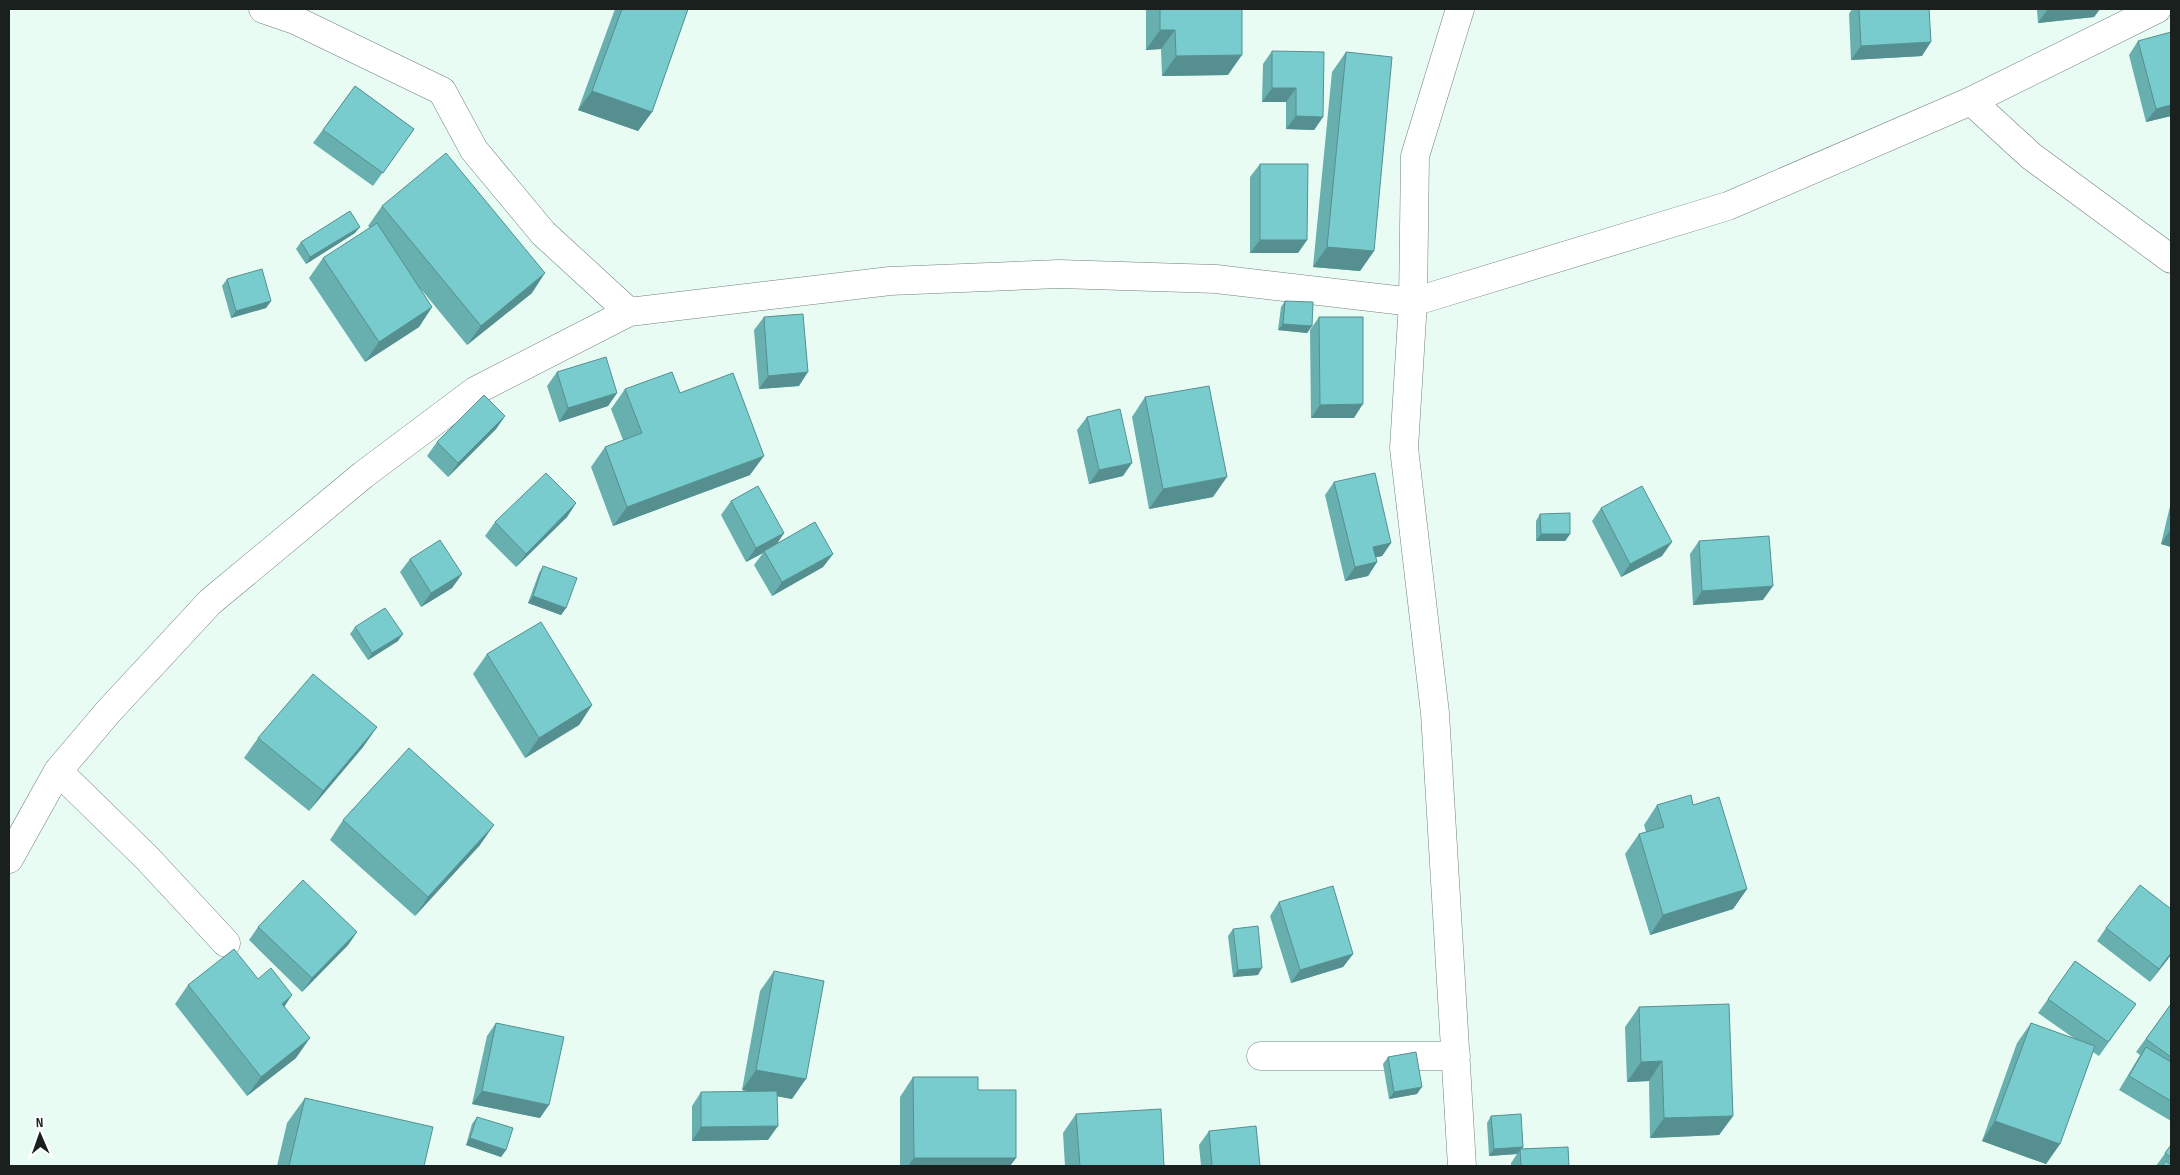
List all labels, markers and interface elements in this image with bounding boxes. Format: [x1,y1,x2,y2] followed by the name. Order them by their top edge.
[15,1110,65,1160] north arrow
[36,1114,44,1131] text: N

